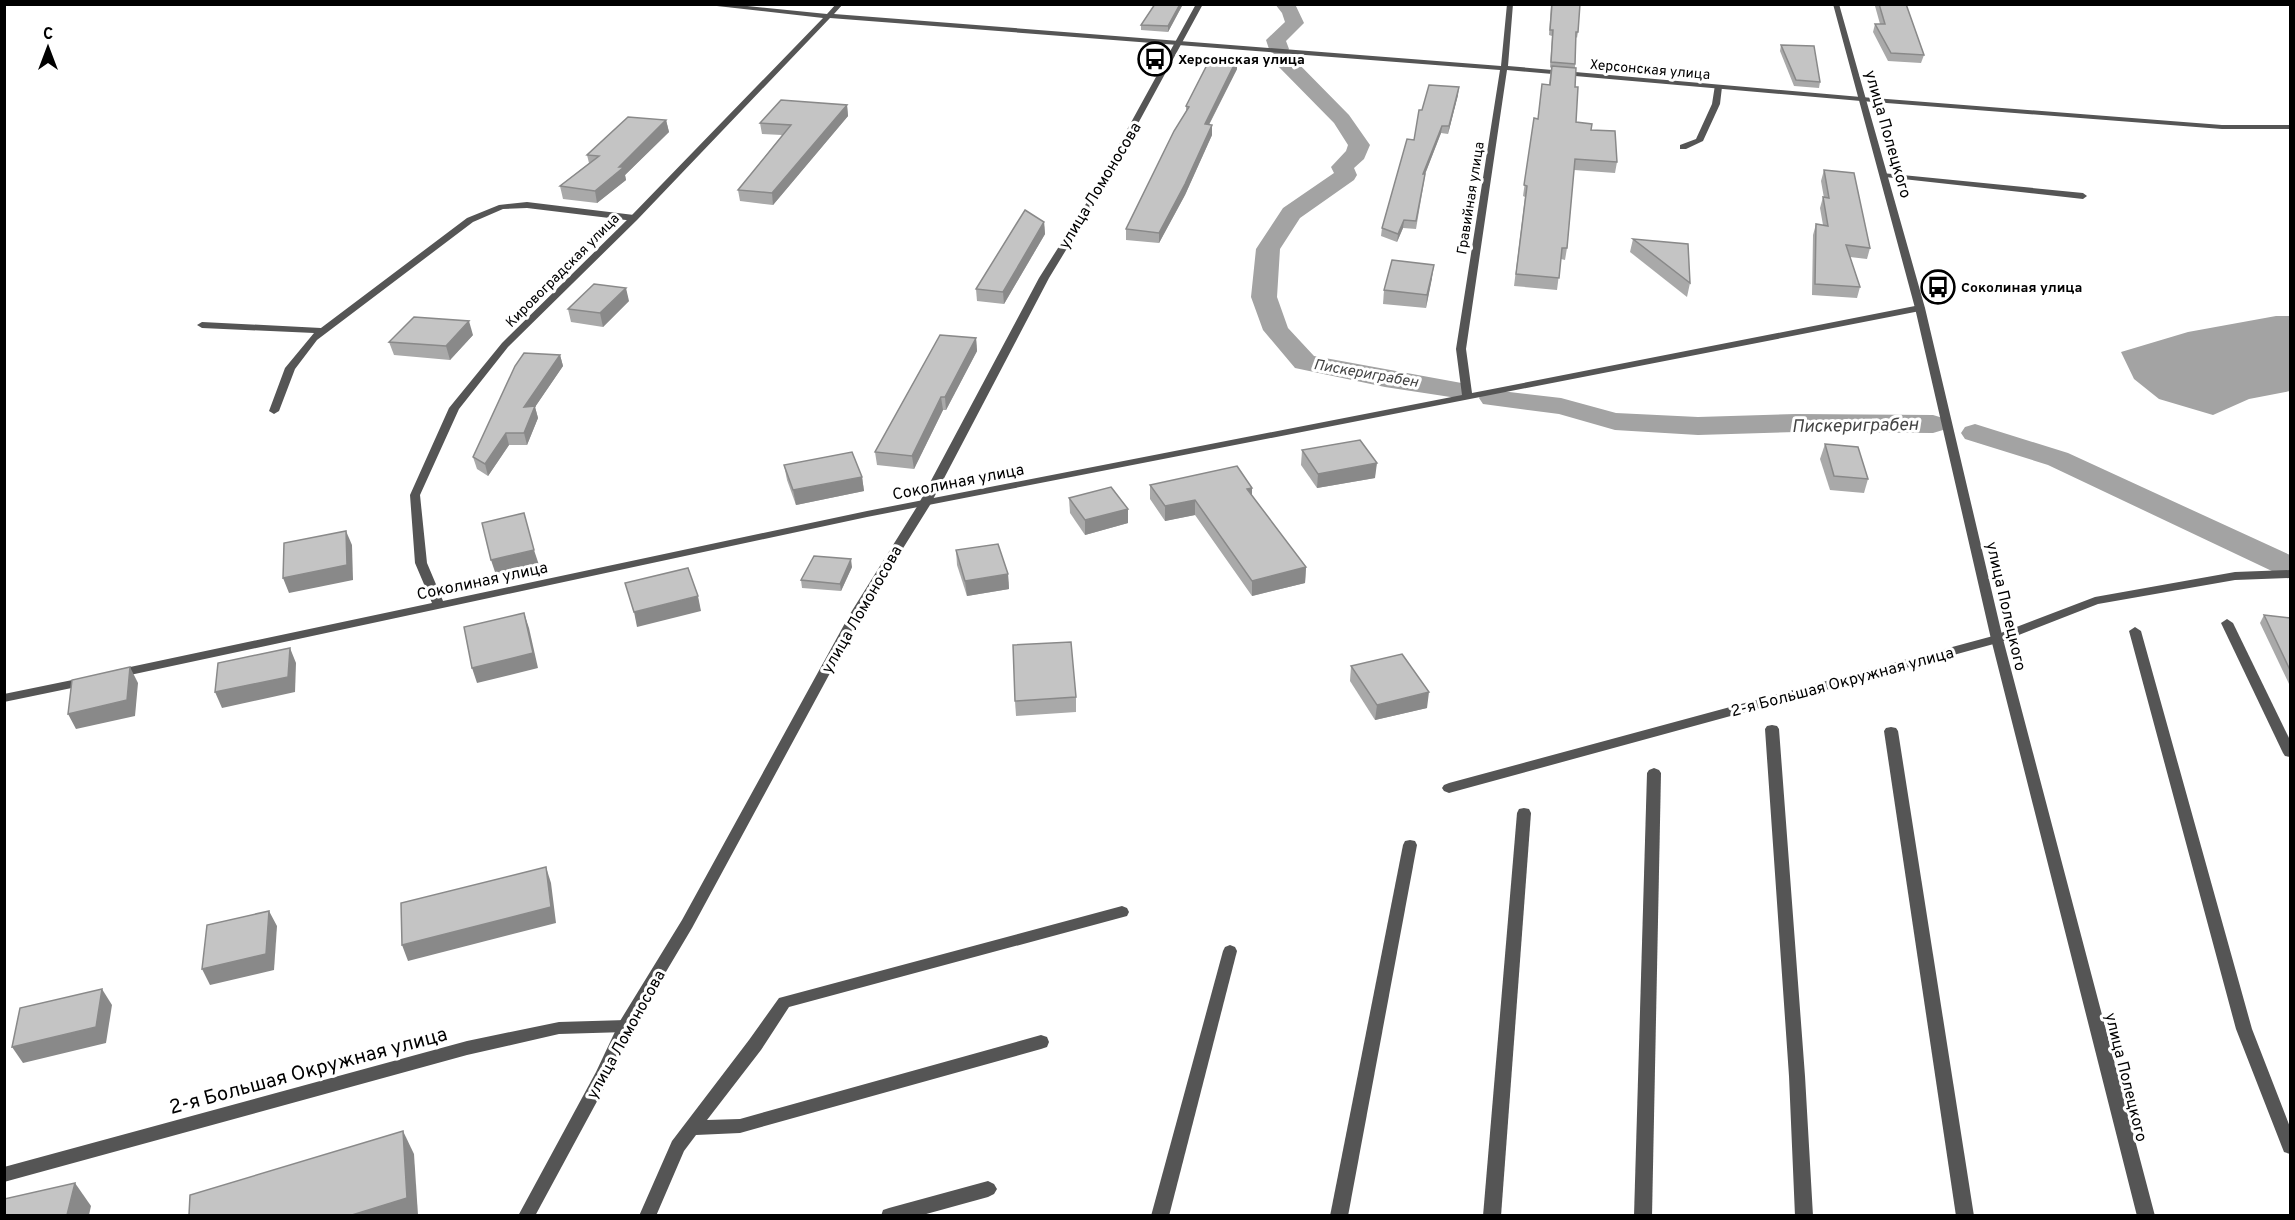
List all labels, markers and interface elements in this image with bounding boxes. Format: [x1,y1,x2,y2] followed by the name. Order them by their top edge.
[18,18,78,78] north arrow
[43,25,53,45] text: С
[1137,41,1173,77] bus stop icon: Херсонская улица
[1178,52,1305,69] place label: Херсонская улица
[1589,57,1711,84] street label: Херсонская улица
[1859,68,1915,201] street label: улица Полецкого
[1055,119,1146,253] street label: улица Ломоносова
[1454,141,1489,256] street label: Гравийная улица
[503,211,623,331] street label: Кировоградская улица
[1920,269,1956,305] bus stop icon: Соколиная улица
[1961,280,2082,297] place label: Соколиная улица
[1312,356,1420,393] water label: Пискериграбен
[1791,414,1919,439] water label: Пискериграбен
[891,460,1026,506] street label: Соколиная улица
[1980,540,2030,673] street label: улица Полецкого
[818,543,907,677] street label: улица Ломоносова
[415,558,550,606] street label: Соколиная улица
[1729,644,1956,722] street label: 2-я Большая Окружная улица
[583,967,670,1103] street label: улица Ломоносова
[2099,1011,2151,1144] street label: улица Полецкого
[166,1022,451,1122] street label: 2-я Большая Окружная улица

